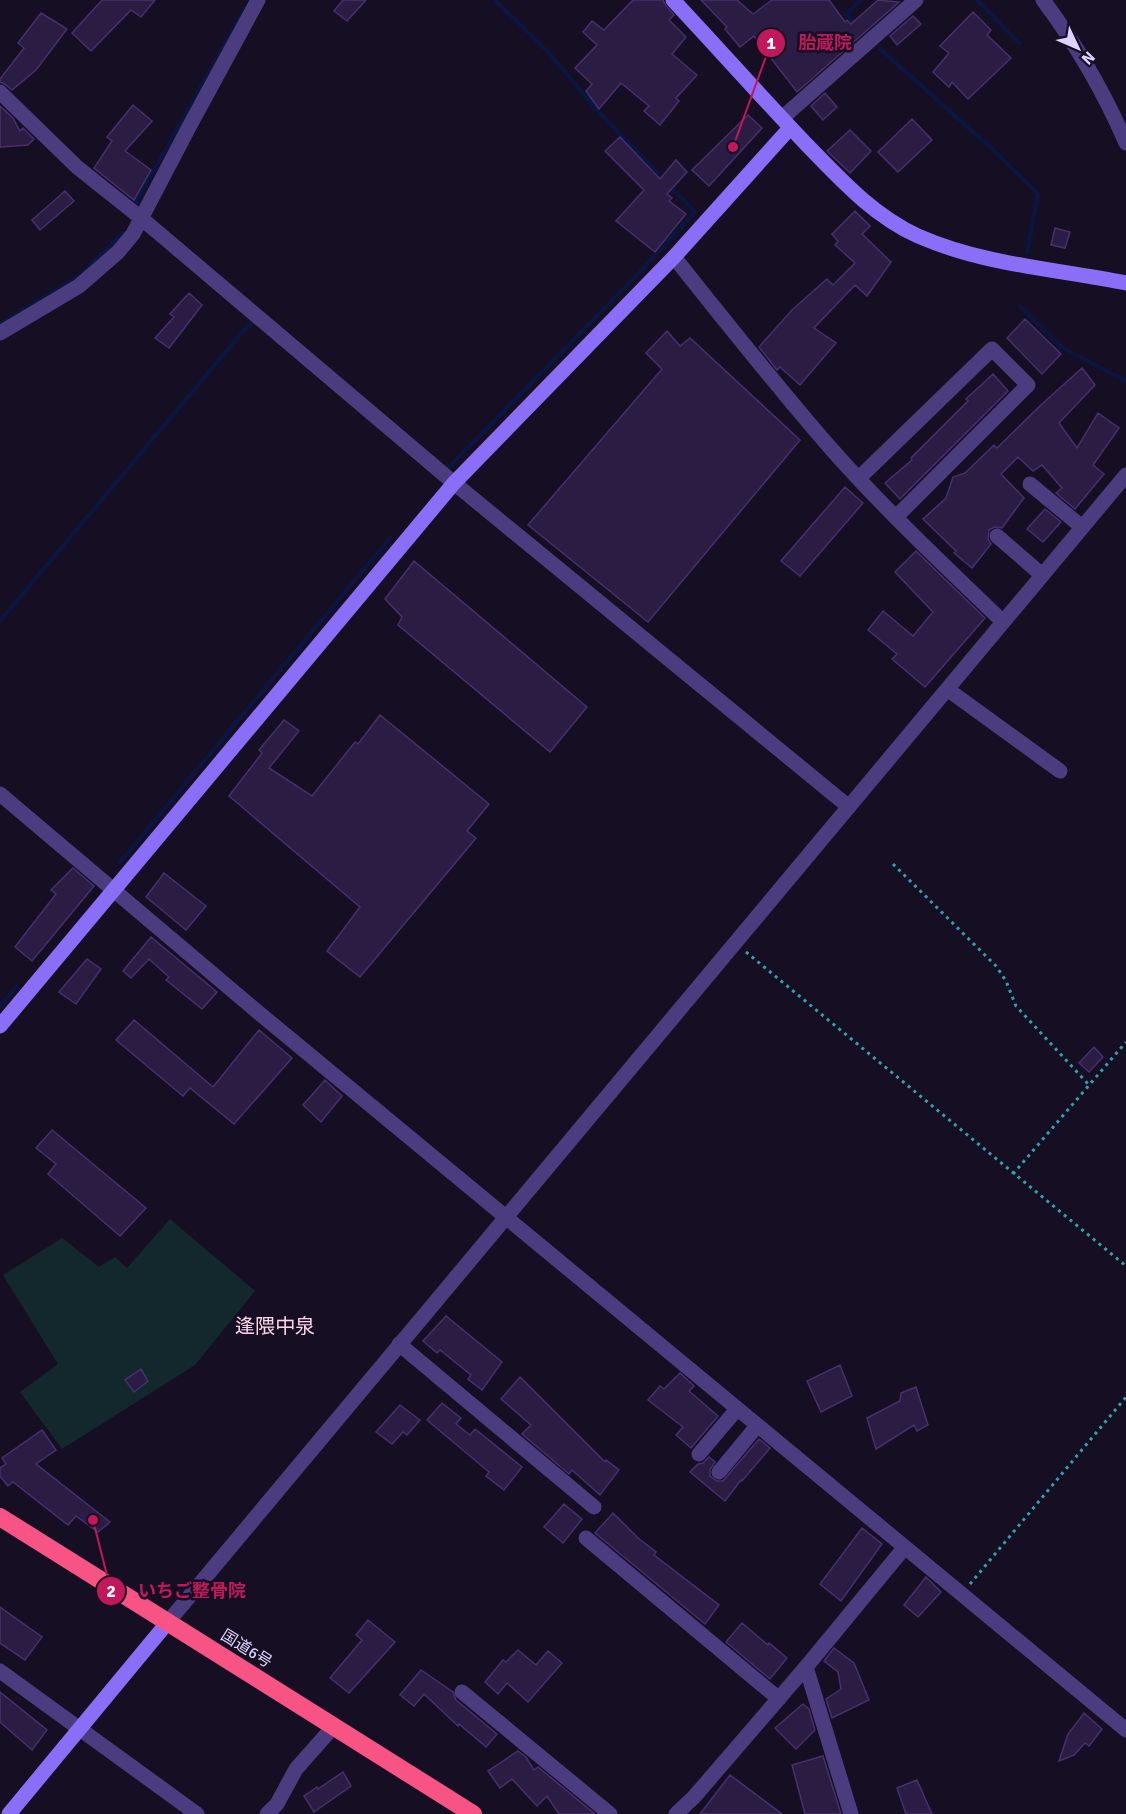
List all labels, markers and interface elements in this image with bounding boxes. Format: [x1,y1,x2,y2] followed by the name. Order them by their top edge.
[1048,18,1108,78] north arrow
[756,25,864,61] callout: 胎蔵院
[766,32,776,54] text: 1
[798,32,852,54] text: 胎蔵院
[1077,47,1099,69] text: N
[235,1314,315,1339] district label: 逢隈中泉
[96,1573,258,1609] callout: いちご整骨院
[106,1580,116,1602] text: 2
[138,1580,246,1602] text: いちご整骨院
[217,1625,276,1672] street label: 国道6号

